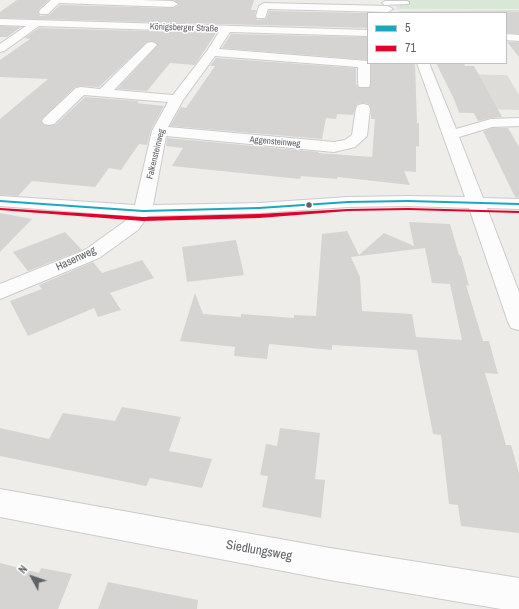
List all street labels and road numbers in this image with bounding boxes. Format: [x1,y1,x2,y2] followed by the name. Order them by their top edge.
[150,21,218,35] street label: Königsberger Straße
[145,128,167,180] street label: Falkensteinweg
[249,134,301,150] street label: Aggensteinweg
[54,244,98,274] street label: Hasenweg
[225,538,293,564] street label: Siedlungsweg

